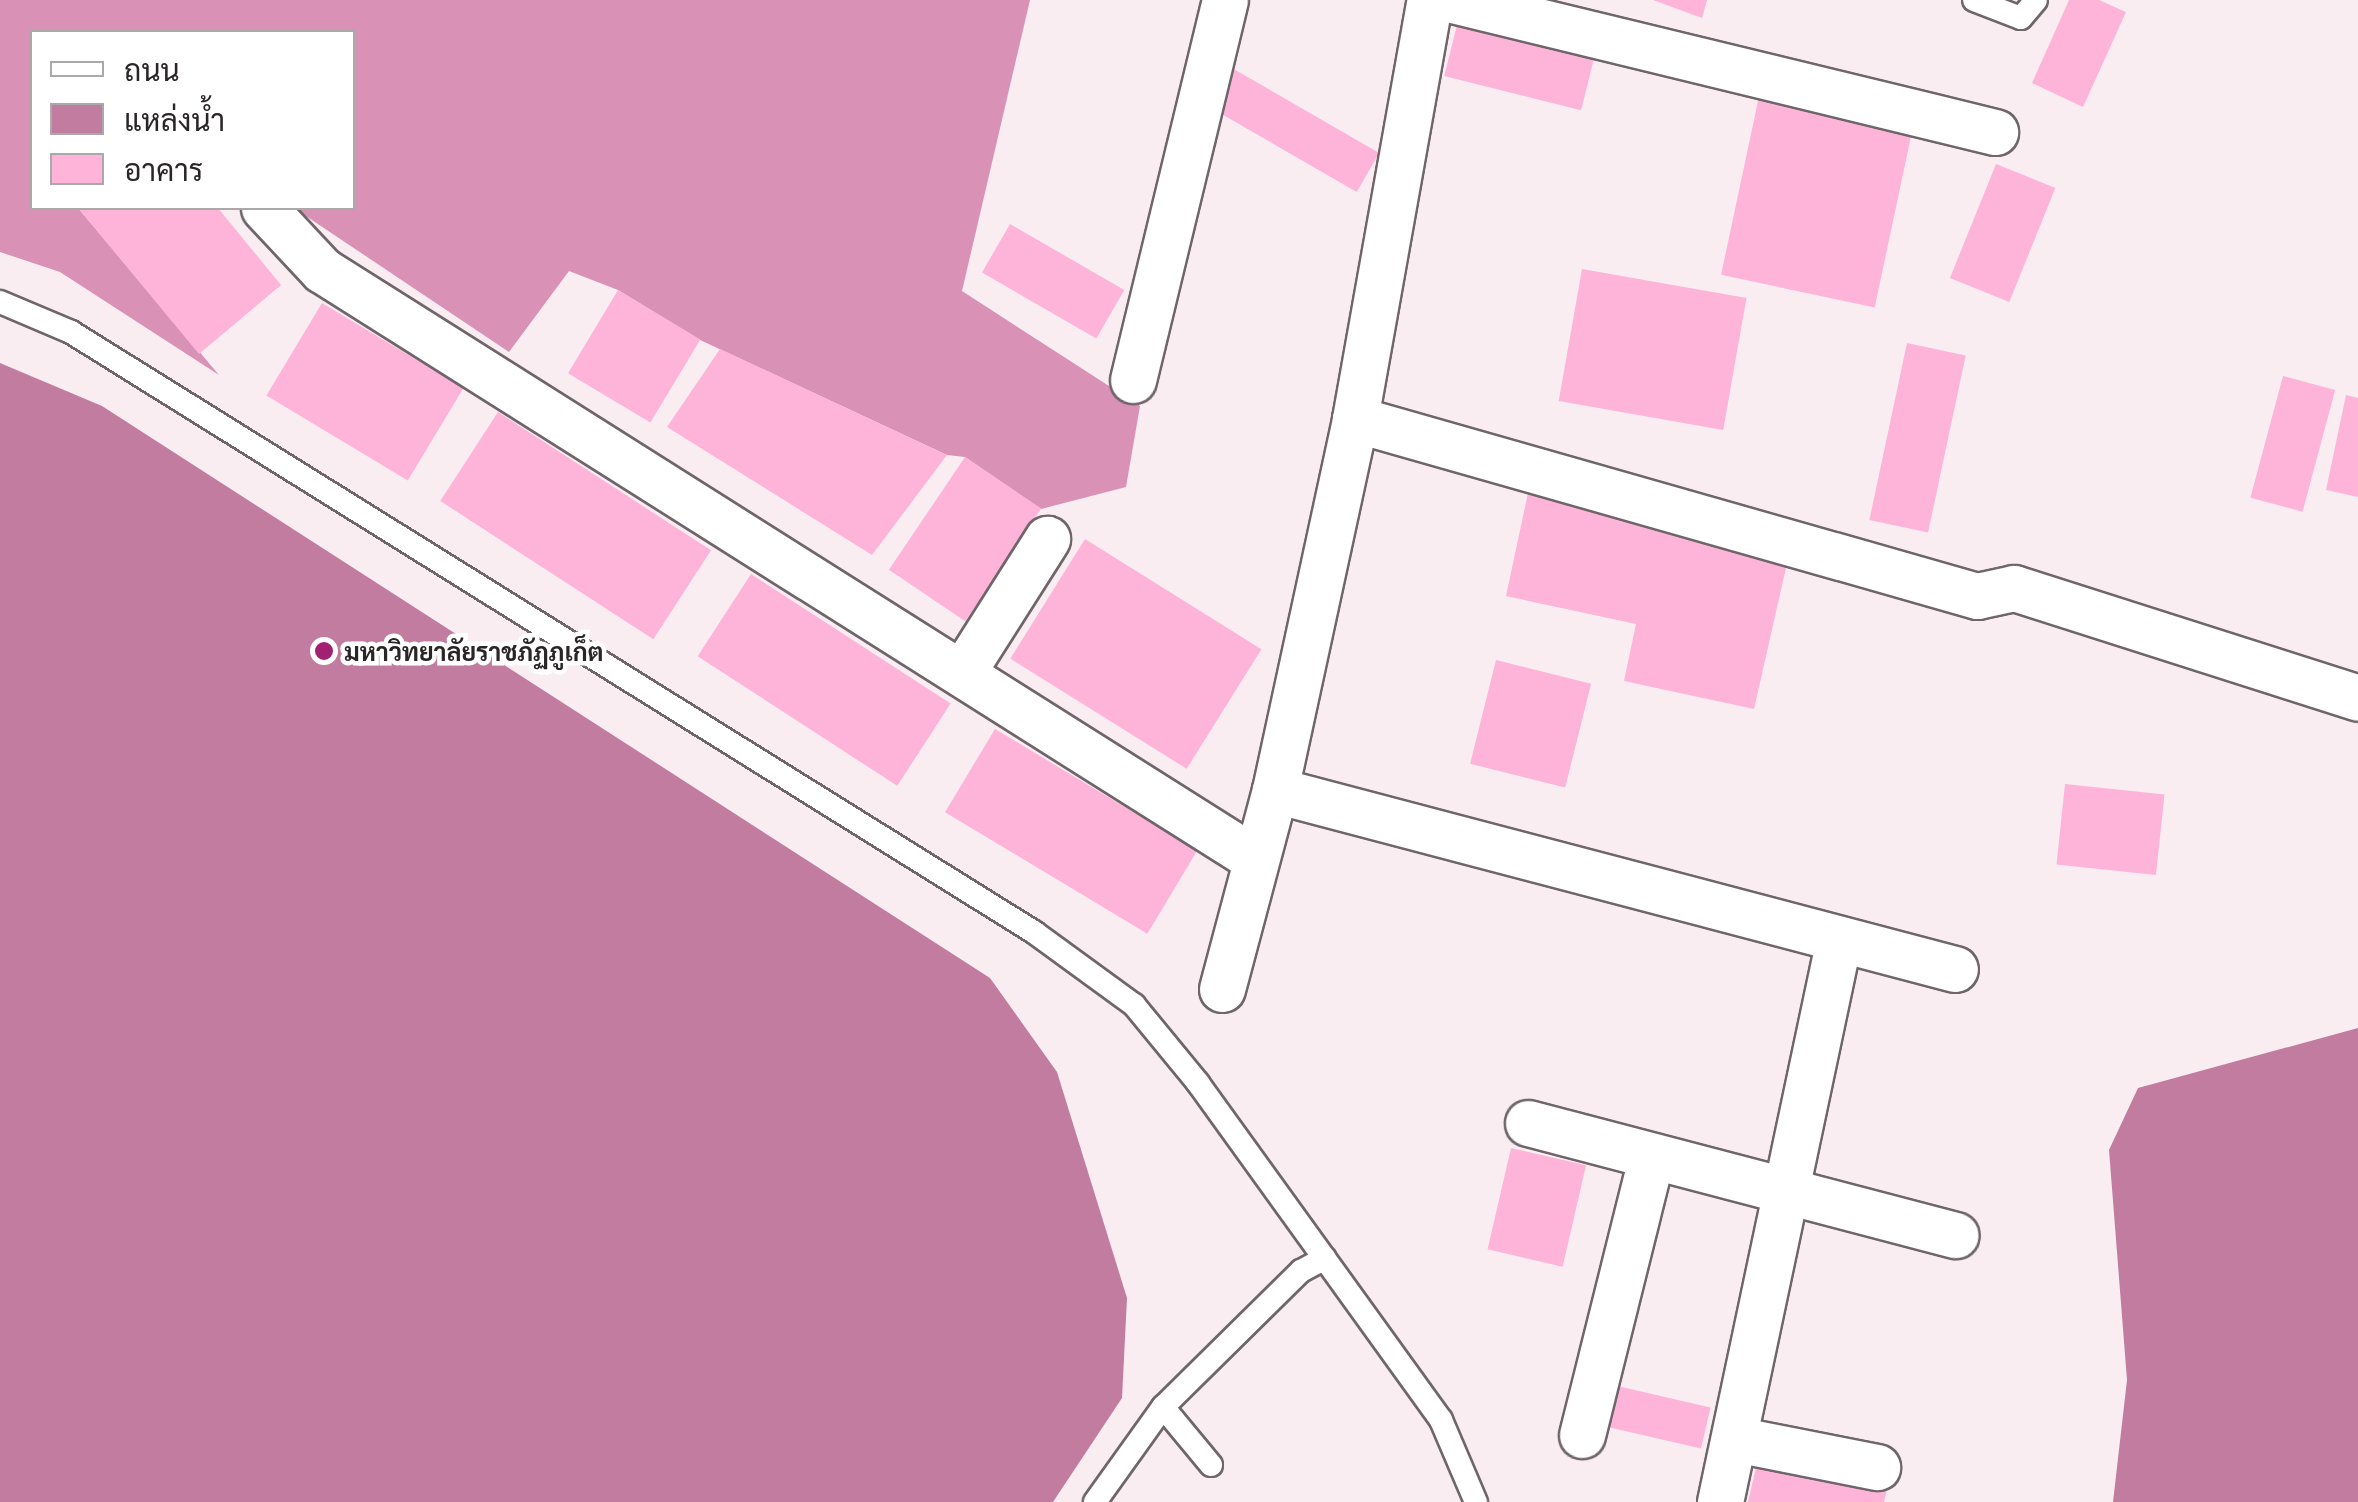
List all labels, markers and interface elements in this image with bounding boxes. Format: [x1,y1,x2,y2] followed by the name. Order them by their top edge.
[30,30,355,210] legend
[124,49,180,90] text: ถนน
[124,99,225,140] text: แหล่งน้ำ
[124,149,203,190] text: อาคาร
[344,636,603,666] place label: มหาวิทยาลัยราชภัฏภูเก็ต
[313,640,335,662] marker: มหาวิทยาลัยราชภัฏภูเก็ต

